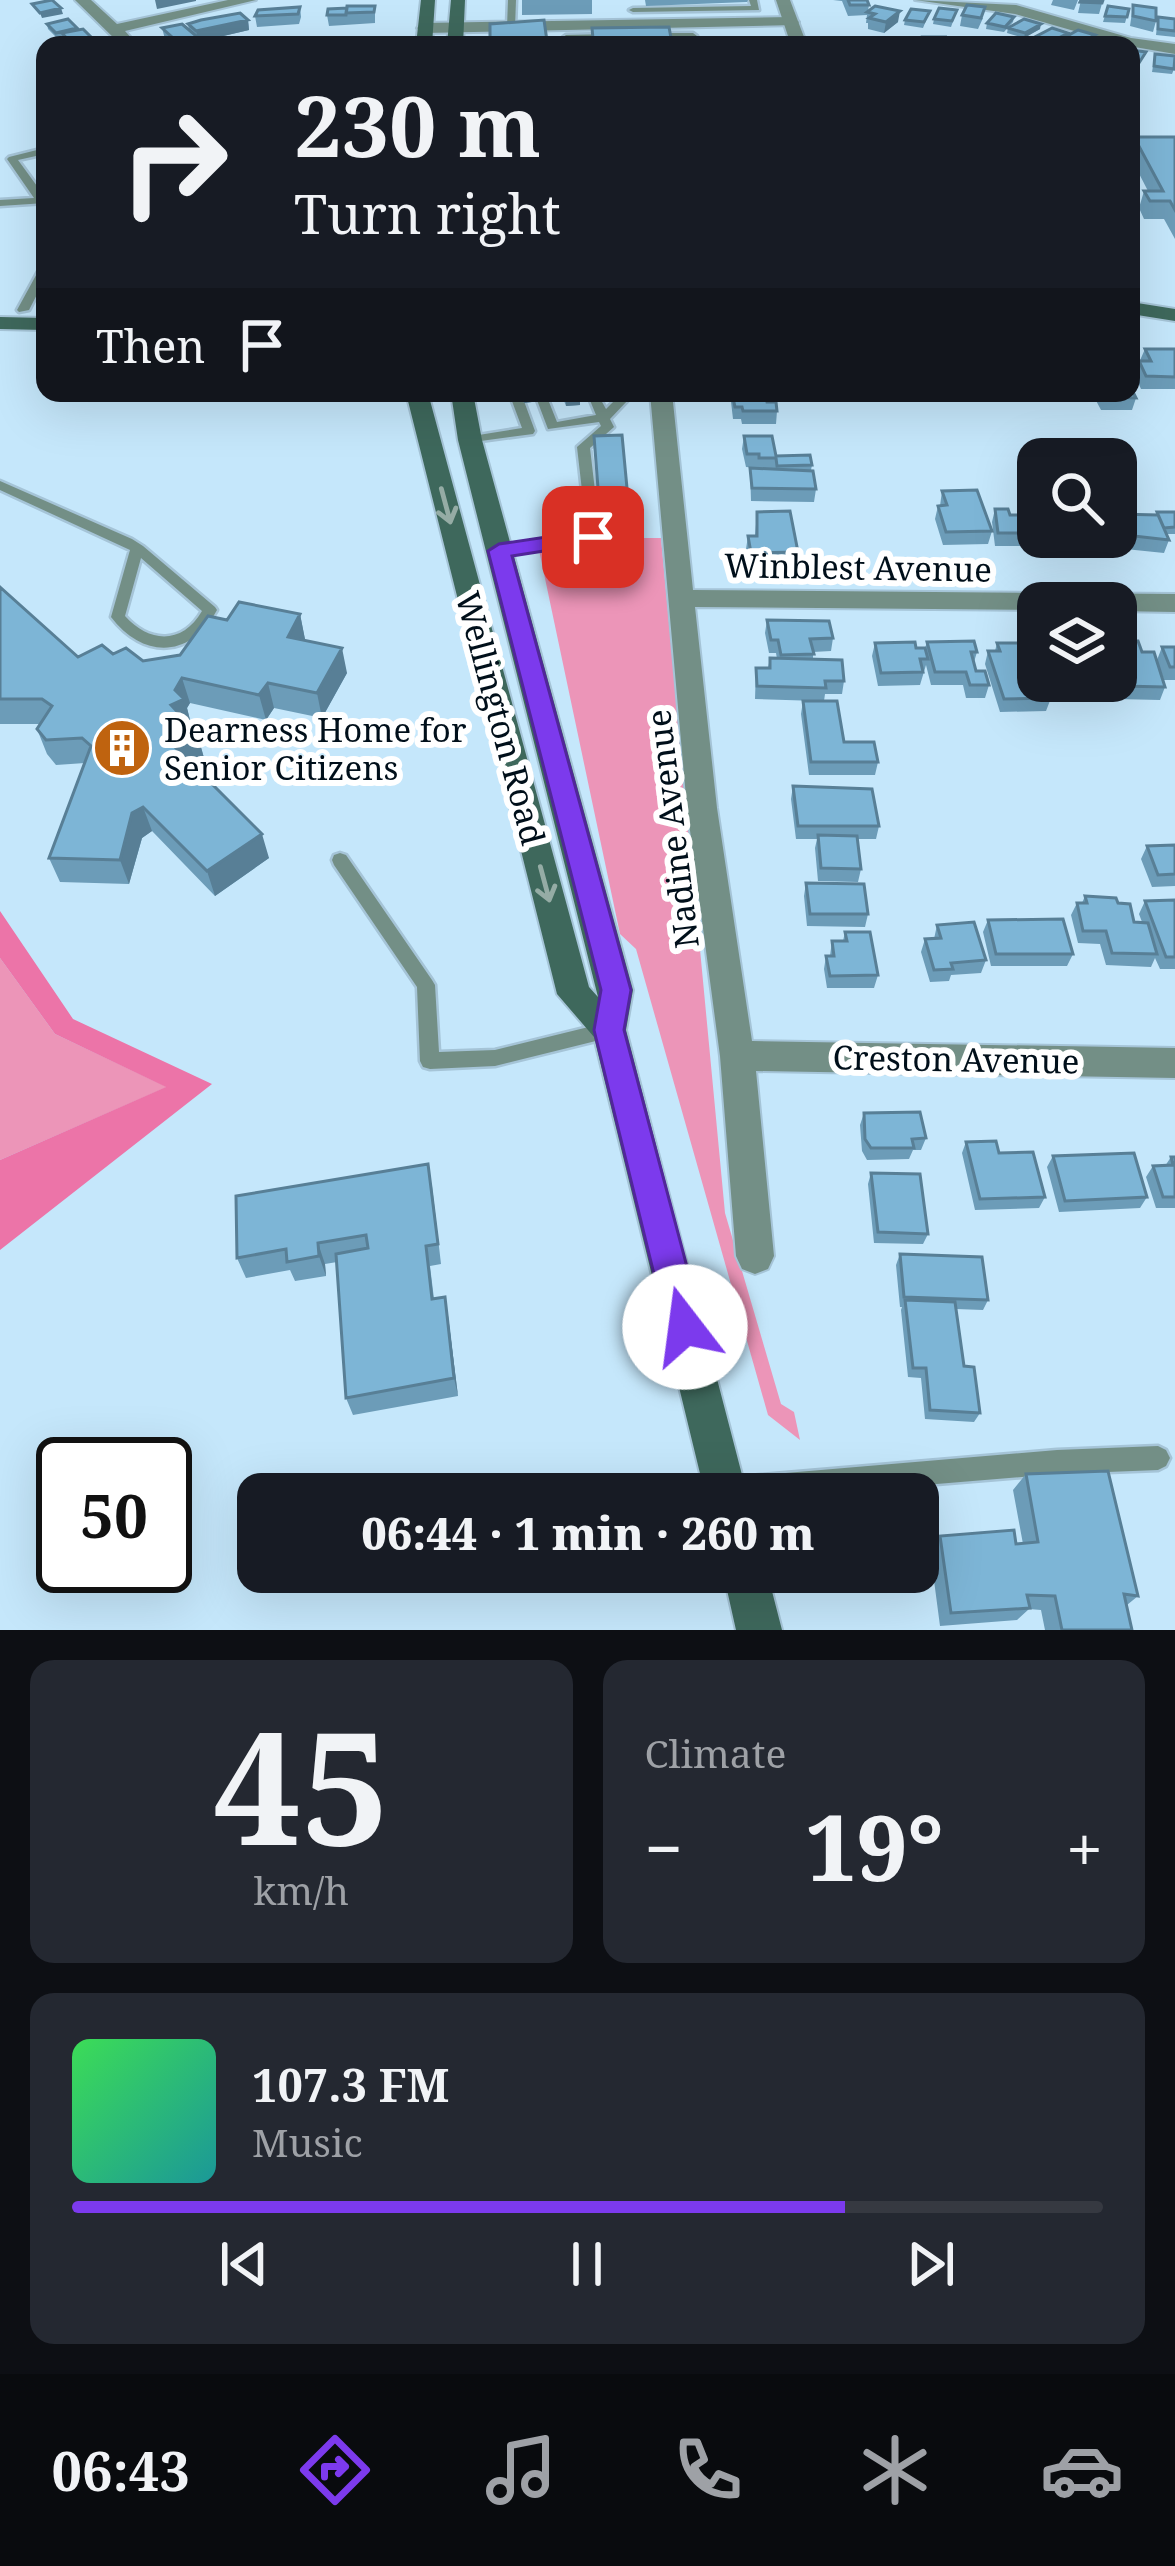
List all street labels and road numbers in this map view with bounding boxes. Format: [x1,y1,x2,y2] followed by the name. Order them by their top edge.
[724,542,992,592] street label: Winblest Avenue
[446,586,556,850] street label: Wellington Road
[635,707,709,951] street label: Nadine Avenue
[832,1034,1080,1084] street label: Creston Avenue

